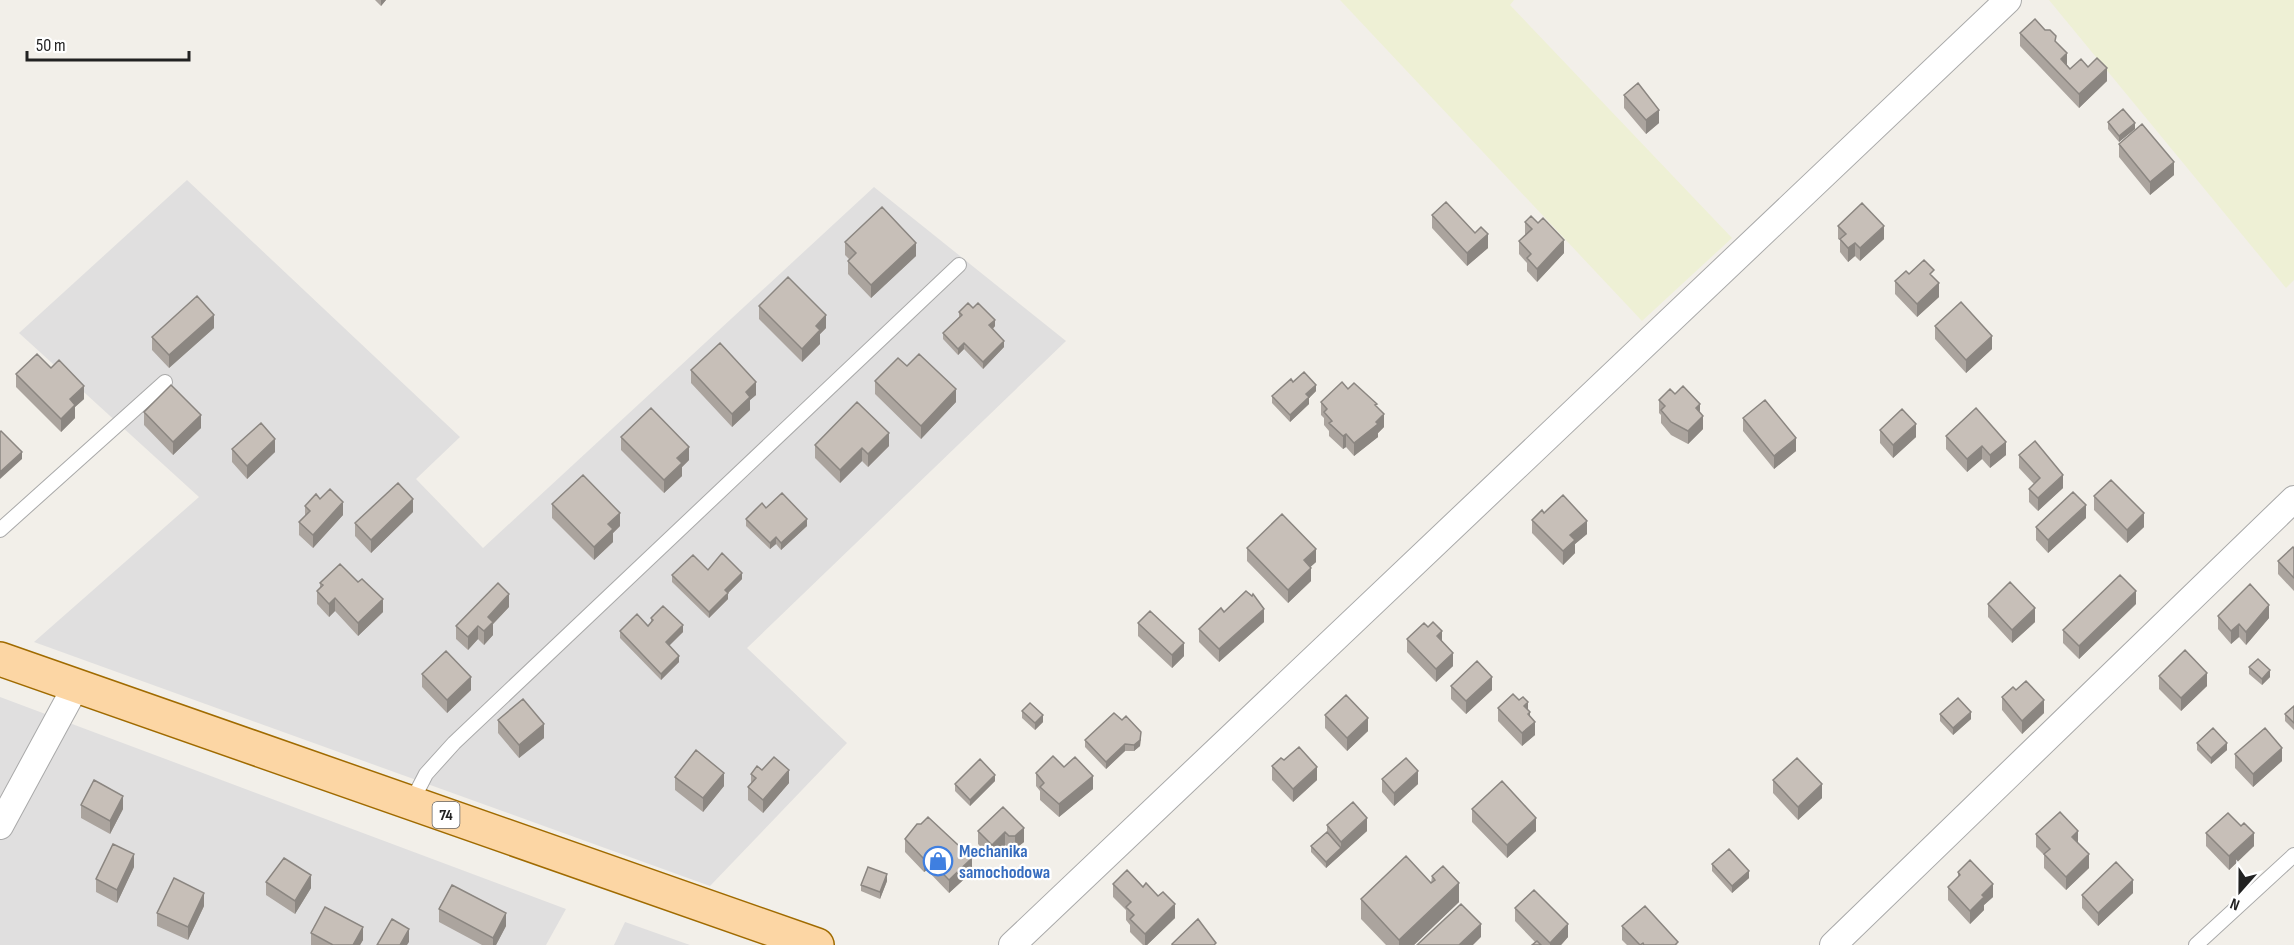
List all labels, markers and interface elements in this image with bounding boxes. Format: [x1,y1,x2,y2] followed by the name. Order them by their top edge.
[27,24,189,62] scale bar
[36,35,66,56] text: 50 m
[432,802,460,828] road number: 74
[959,841,1050,883] place label: Mechanika samochodowa
[922,845,954,877] shop icon: Mechanika samochodowa
[2210,861,2270,921] north arrow
[2228,893,2243,914] text: N

